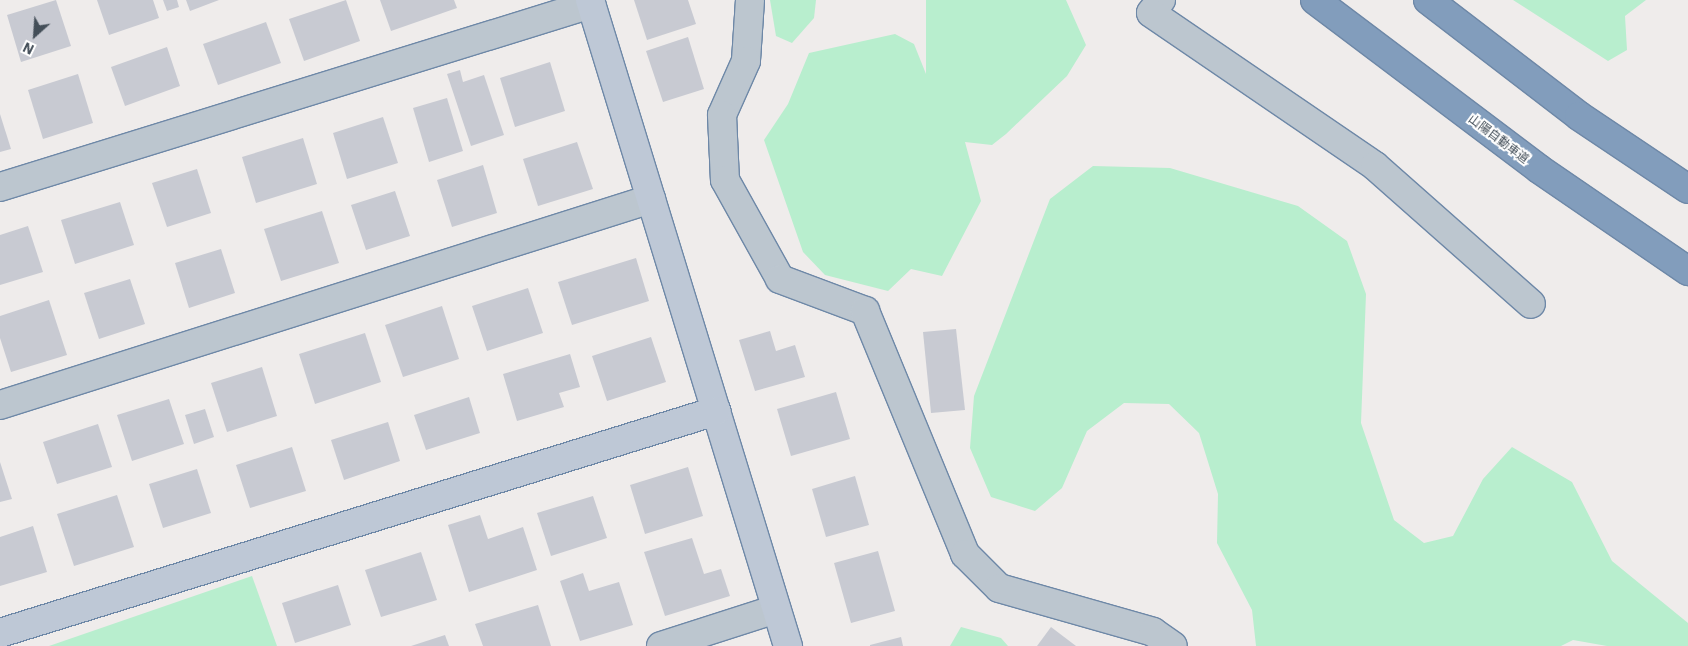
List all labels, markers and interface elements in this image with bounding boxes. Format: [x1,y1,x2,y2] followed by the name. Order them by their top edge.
[10,10,60,60] north arrow
[20,38,37,59] text: N
[1466,112,1532,166] street label: 山陽自動車道

